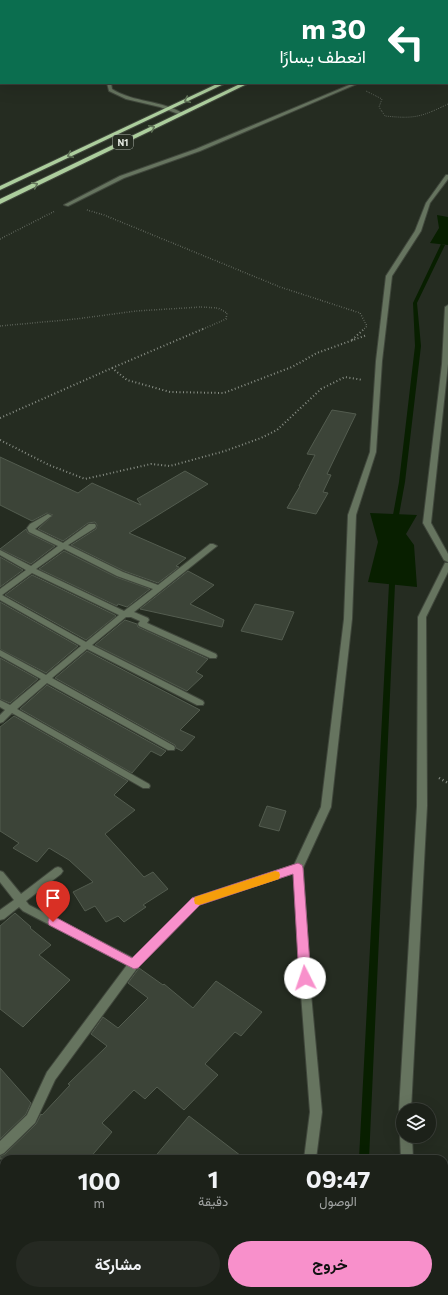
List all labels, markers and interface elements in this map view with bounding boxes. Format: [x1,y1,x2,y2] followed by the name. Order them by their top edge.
[301,11,366,45] text: 30 m
[380,16,432,68] icon: left
[279,45,366,67] text: انعطف يسارًا
[184,95,192,103] one-way arrow
[148,126,156,133] one-way arrow
[113,135,133,149] road number: N1
[66,150,74,158] one-way arrow
[31,182,38,190] one-way arrow
[36,881,70,922] pin
[42,887,64,909] icon: arrive
[284,957,326,999] position arrow
[396,1103,436,1143] map controls
[396,1103,436,1143] button: layers
[208,1164,219,1193] text: 1
[306,1164,370,1193] text: 09:47
[78,1166,120,1195] text: 100
[198,1193,228,1209] text: دقيقة
[319,1193,357,1209] text: الوصول
[93,1195,105,1211] text: m
[16,1241,220,1287] button: مشاركة
[228,1241,432,1287] button: خروج

